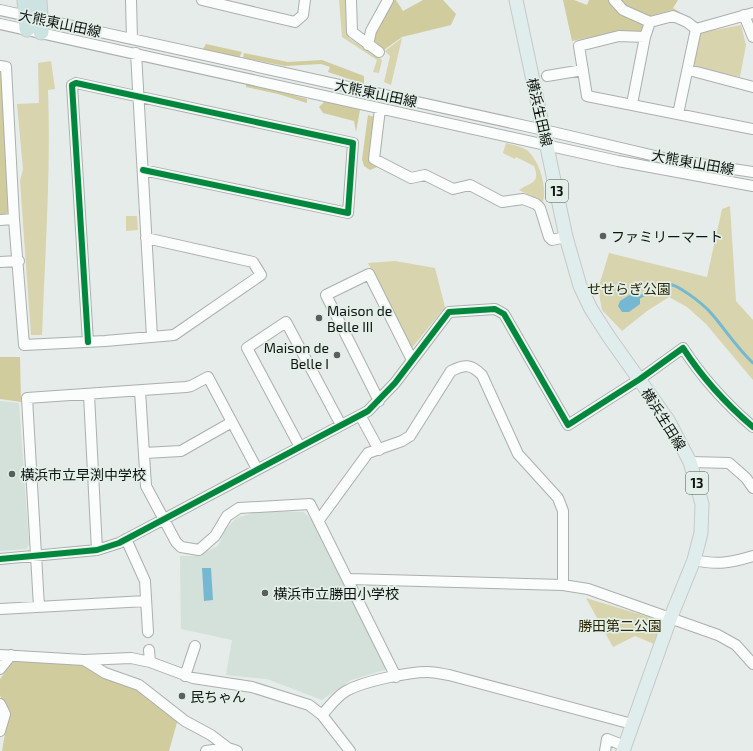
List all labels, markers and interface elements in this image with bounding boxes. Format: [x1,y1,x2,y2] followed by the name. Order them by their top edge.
[17,6,103,40] street label: 大熊東山田線
[333,76,419,110] street label: 大熊東山田線
[524,76,556,148] street label: 横浜生田線
[650,146,736,178] street label: 大熊東山田線
[546,180,568,202] road number: 13
[611,228,723,245] place label: ファミリーマート
[598,231,608,241] marker: ファミリーマート
[587,280,671,297] park label: せせらぎ公園
[327,302,392,335] place label: Maison de Belle III
[314,313,324,323] marker: Maison de Belle III
[264,339,329,372] place label: Maison de Belle I
[332,350,342,360] marker: Maison de Belle I
[638,385,690,453] street label: 横浜生田線
[20,466,146,483] place label: 横浜市立早渕中学校
[7,469,17,479] marker: 横浜市立早渕中学校
[686,472,708,494] road number: 13
[273,585,399,602] place label: 横浜市立勝田小学校
[260,588,270,598] marker: 横浜市立勝田小学校
[578,617,662,634] park label: 勝田第二公園
[190,688,246,705] place label: 民ちゃん
[177,691,187,701] marker: 民ちゃん

